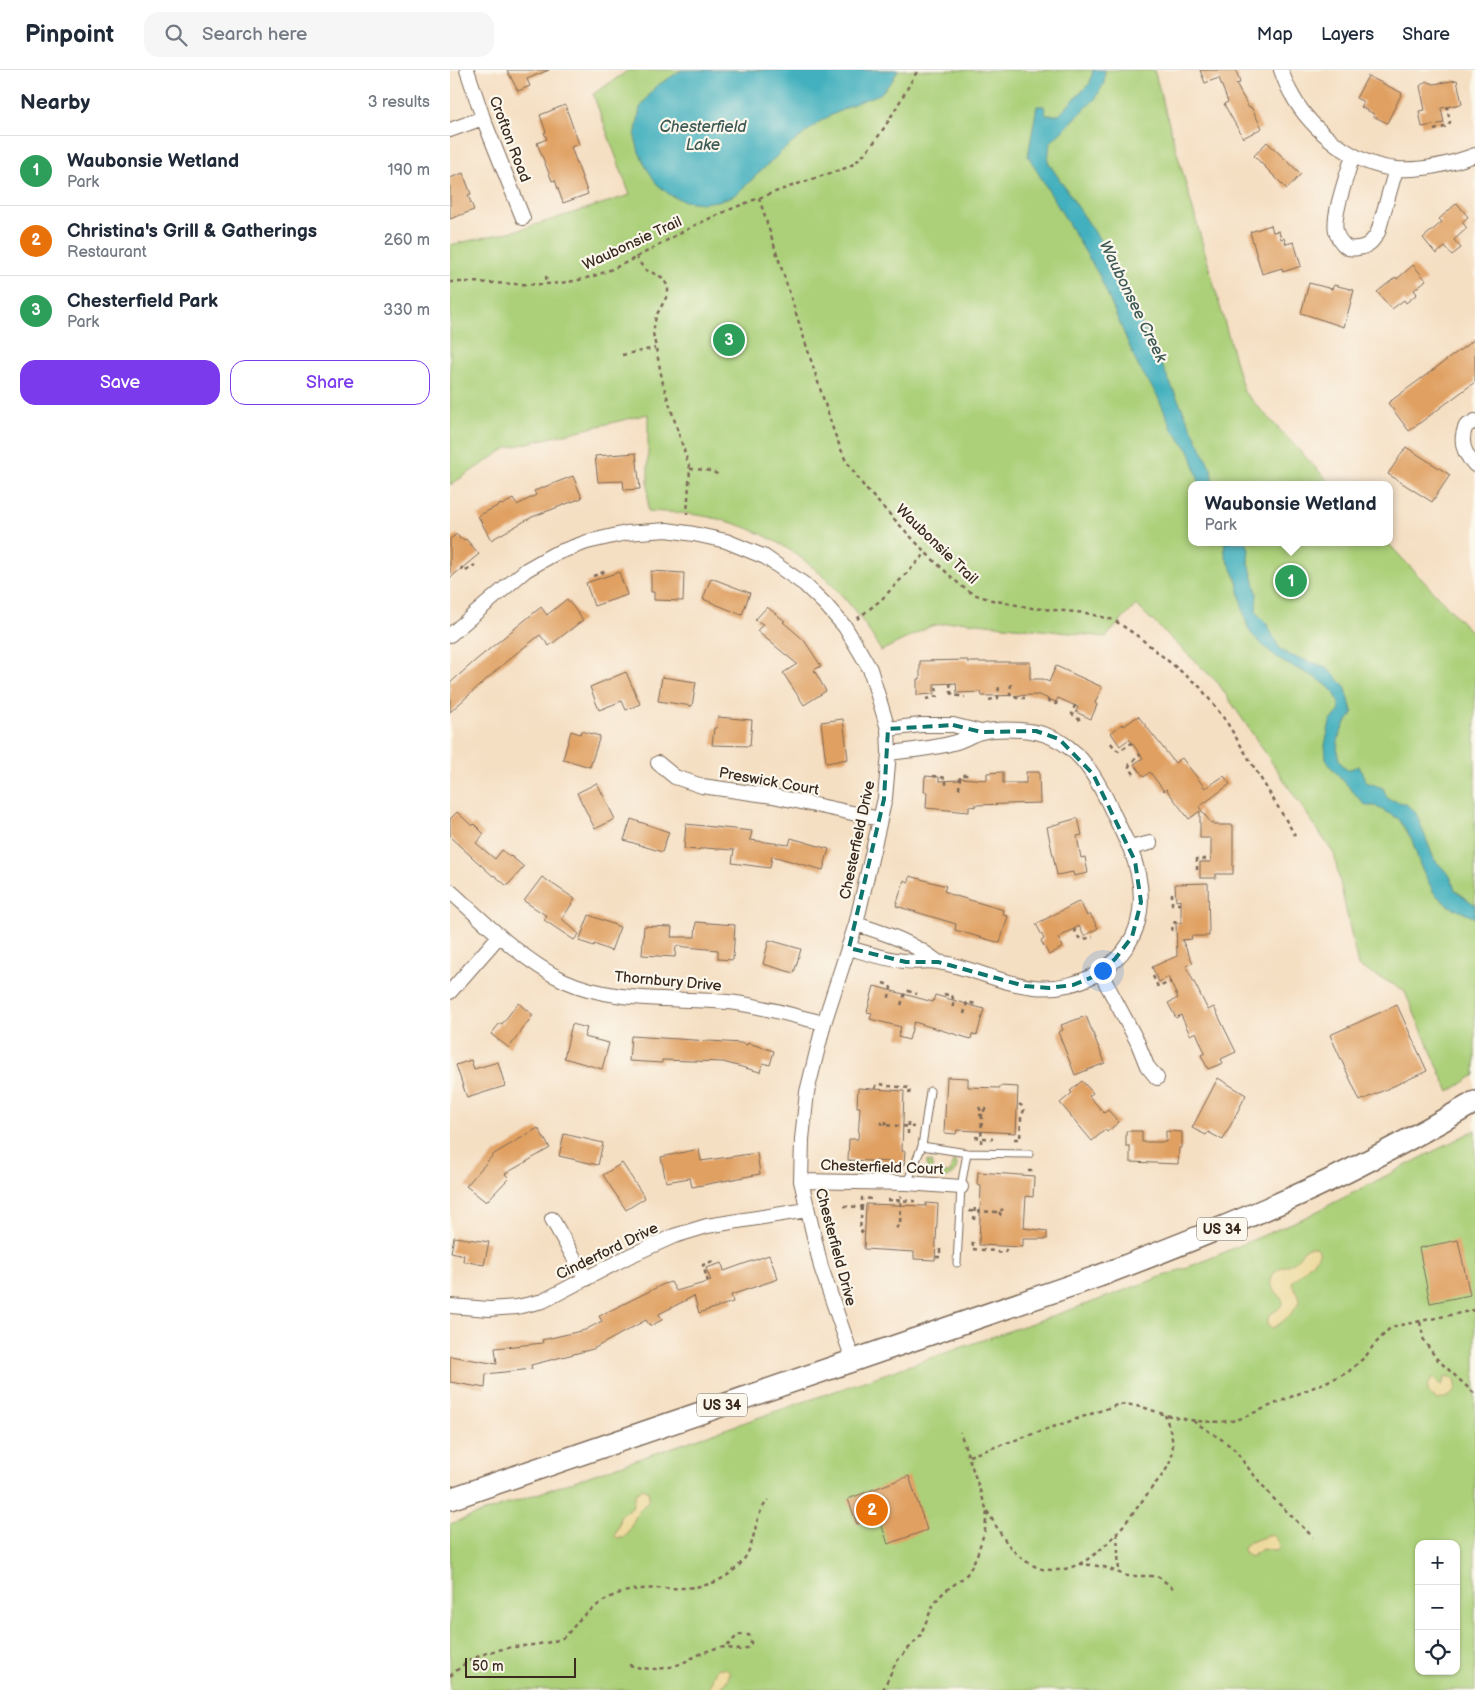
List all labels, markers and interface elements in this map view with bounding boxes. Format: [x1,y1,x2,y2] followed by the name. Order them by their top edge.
[144,12,494,57] search box
[25,20,114,49] text: Pinpoint
[162,21,190,49] icon: search
[202,23,307,46] text: Search here
[1257,24,1293,45] text: Map
[1321,24,1374,45] text: Layers
[1402,24,1450,45] text: Share
[20,90,90,115] text: Nearby
[368,93,430,112] text: 3 results
[484,94,535,185] street label: Crofton Road
[659,118,747,155] water label: Chesterfield Lake
[67,150,239,173] text: Waubonsie Wetland
[33,161,39,180] text: 1
[388,161,430,180] text: 190 m
[67,173,99,192] text: Park
[580,212,685,275] street label: Waubonsie Trail
[67,220,317,243] text: Christina's Grill & Gatherings
[31,231,41,250] text: 2
[384,231,430,250] text: 260 m
[1095,238,1171,367] water label: Waubonsee Creek
[67,243,147,262] text: Restaurant
[67,290,218,313] text: Chesterfield Park
[31,301,41,320] text: 3
[383,301,430,320] text: 330 m
[67,313,99,332] text: Park
[713,321,745,359] pin: 3
[20,360,220,405] button: Save
[230,360,430,405] button: Share
[1188,481,1393,546] popup
[1204,493,1377,516] text: Waubonsie Wetland
[891,500,982,588] street label: Waubonsie Trail
[1204,516,1237,535] text: Park
[1275,562,1307,600] pin: 1
[717,763,821,800] street label: Preswick Court
[836,779,879,901] street label: Chesterfield Drive
[1090,958,1116,984] your location
[614,967,722,996] street label: Thornbury Drive
[820,1156,944,1179] street label: Chesterfield Court
[811,1186,860,1308] street label: Chesterfield Drive
[1197,1218,1247,1240] road number: US 34
[553,1219,661,1284] street label: Cinderford Drive
[697,1394,747,1416] road number: US 34
[856,1491,888,1529] pin: 2
[1415,1540,1460,1675] map controls
[1415,1540,1460,1585] button: +
[1415,1585,1460,1630] button: −
[1415,1630,1460,1675] button: locate
[465,1655,576,1678] scale bar
[472,1658,504,1675] text: 50 m

